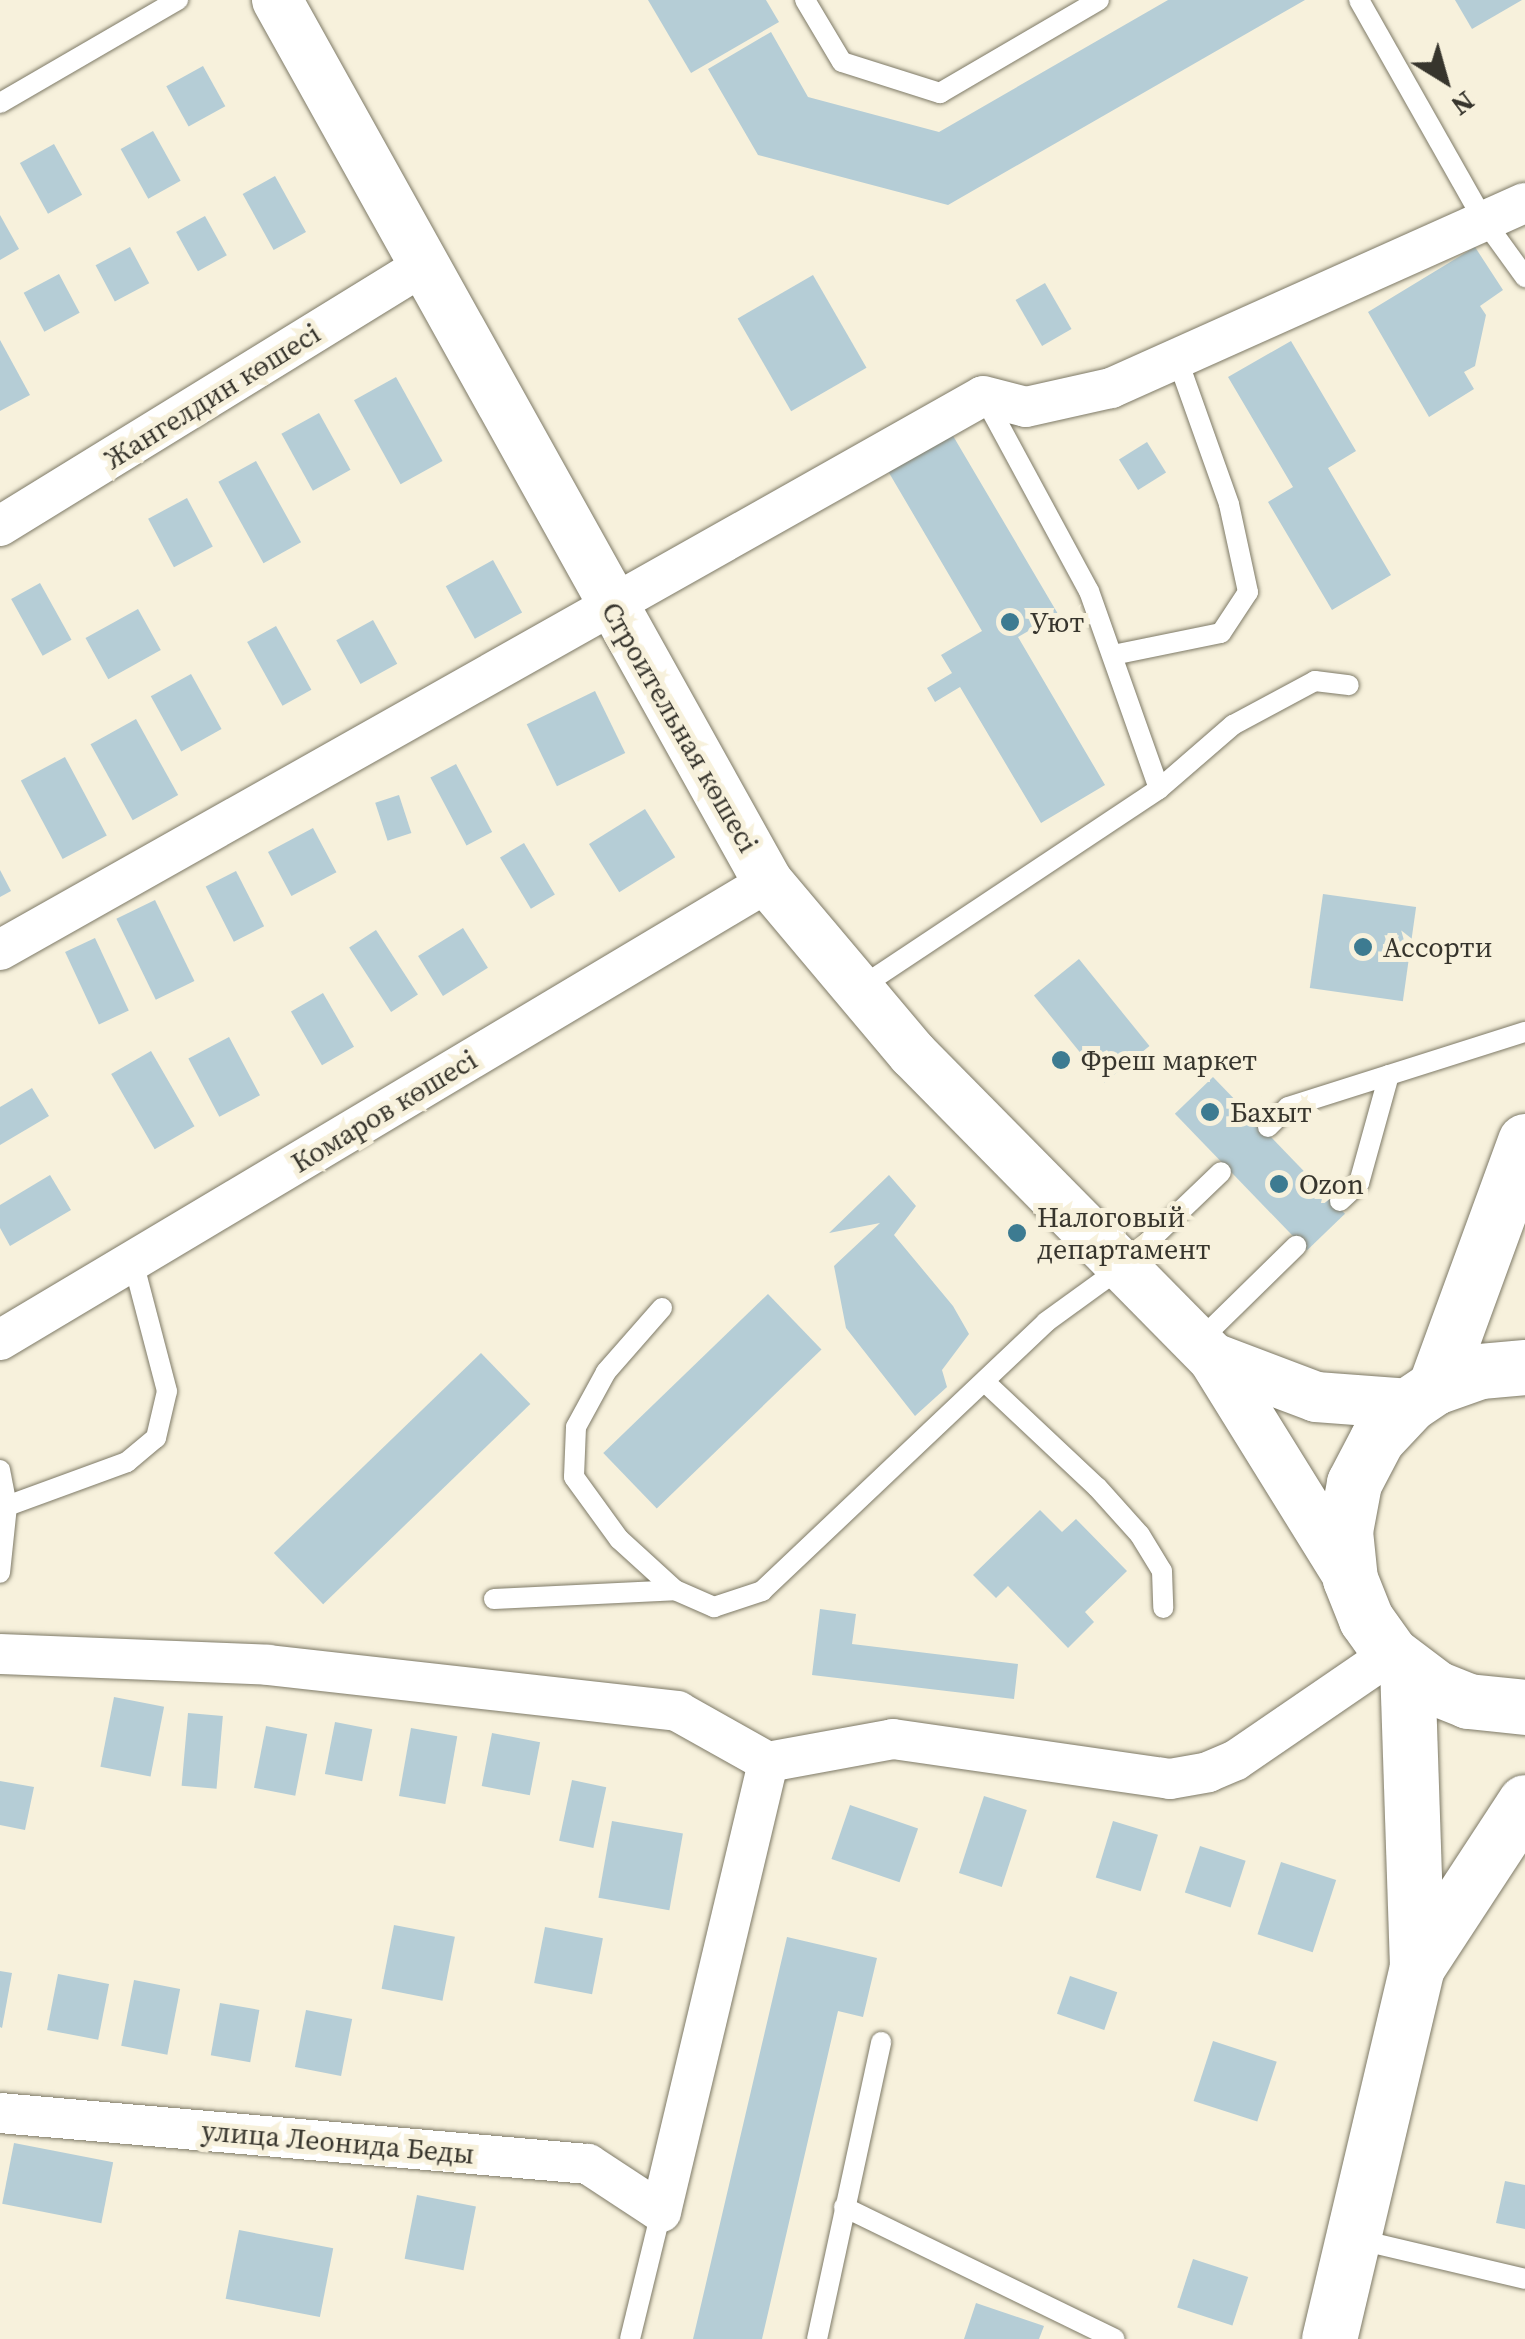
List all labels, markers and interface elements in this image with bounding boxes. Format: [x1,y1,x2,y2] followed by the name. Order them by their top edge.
[1395,30,1495,130] north arrow
[1443,83,1483,125] text: N
[98,316,326,476] street label: Жангелдин көшесі
[595,596,765,858] street label: Строительная көшесі
[1030,605,1084,639] place label: Уют
[999,611,1021,633] marker: Уют
[1383,930,1493,964] place label: Ассорти
[1352,936,1374,958] marker: Ассорти
[285,1042,483,1180] street label: Комаров көшесі
[1081,1043,1257,1077] place label: Фреш маркет
[1050,1049,1072,1071] marker: Фреш маркет
[1230,1095,1312,1129] place label: Бахыт
[1199,1101,1221,1123] marker: Бахыт
[1299,1167,1364,1201] place label: Ozon
[1268,1173,1290,1195] marker: Ozon
[1037,1200,1211,1266] place label: Налоговый департамент
[1006,1222,1028,1244] marker: Налоговый департамент
[200,2113,476,2171] street label: улица Леонида Беды

